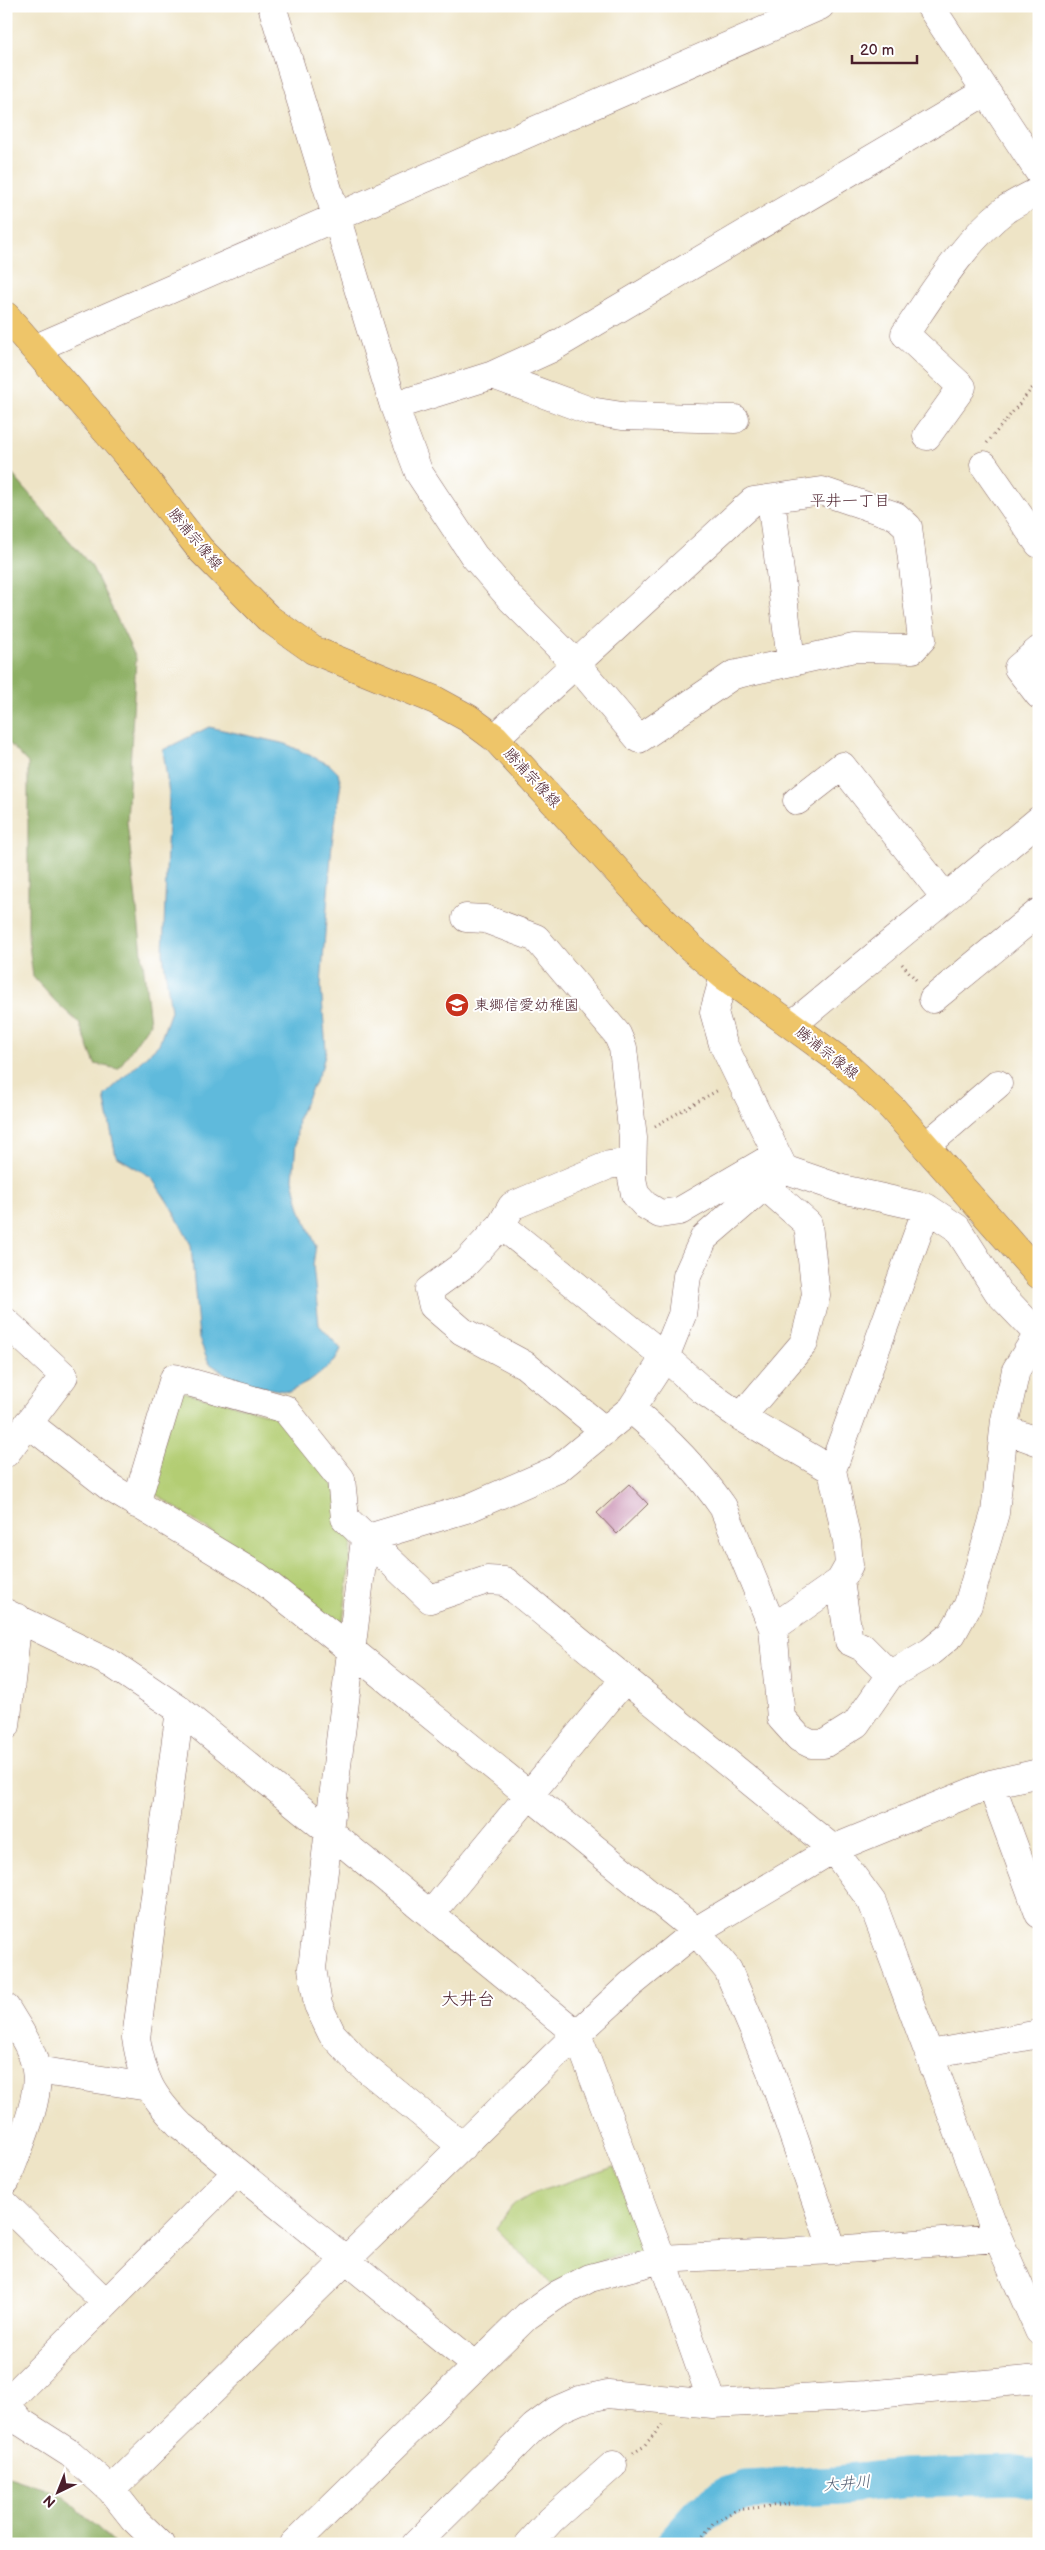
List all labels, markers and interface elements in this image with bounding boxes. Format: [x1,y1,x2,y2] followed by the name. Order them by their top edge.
[852,32,918,64] scale bar
[860,41,894,60] text: 20 m
[810,492,890,511] district label: 平井一丁目
[164,504,226,574] street label: 勝浦宗像線
[499,744,565,812] street label: 勝浦宗像線
[444,992,470,1018] school or university icon: 東郷信愛幼稚園
[474,996,579,1015] place label: 東郷信愛幼稚園
[792,1022,862,1084] street label: 勝浦宗像線
[441,1989,495,2010] district label: 大井台
[32,2468,82,2518] north arrow
[822,2472,872,2496] water label: 大井川
[40,2491,59,2511] text: N

